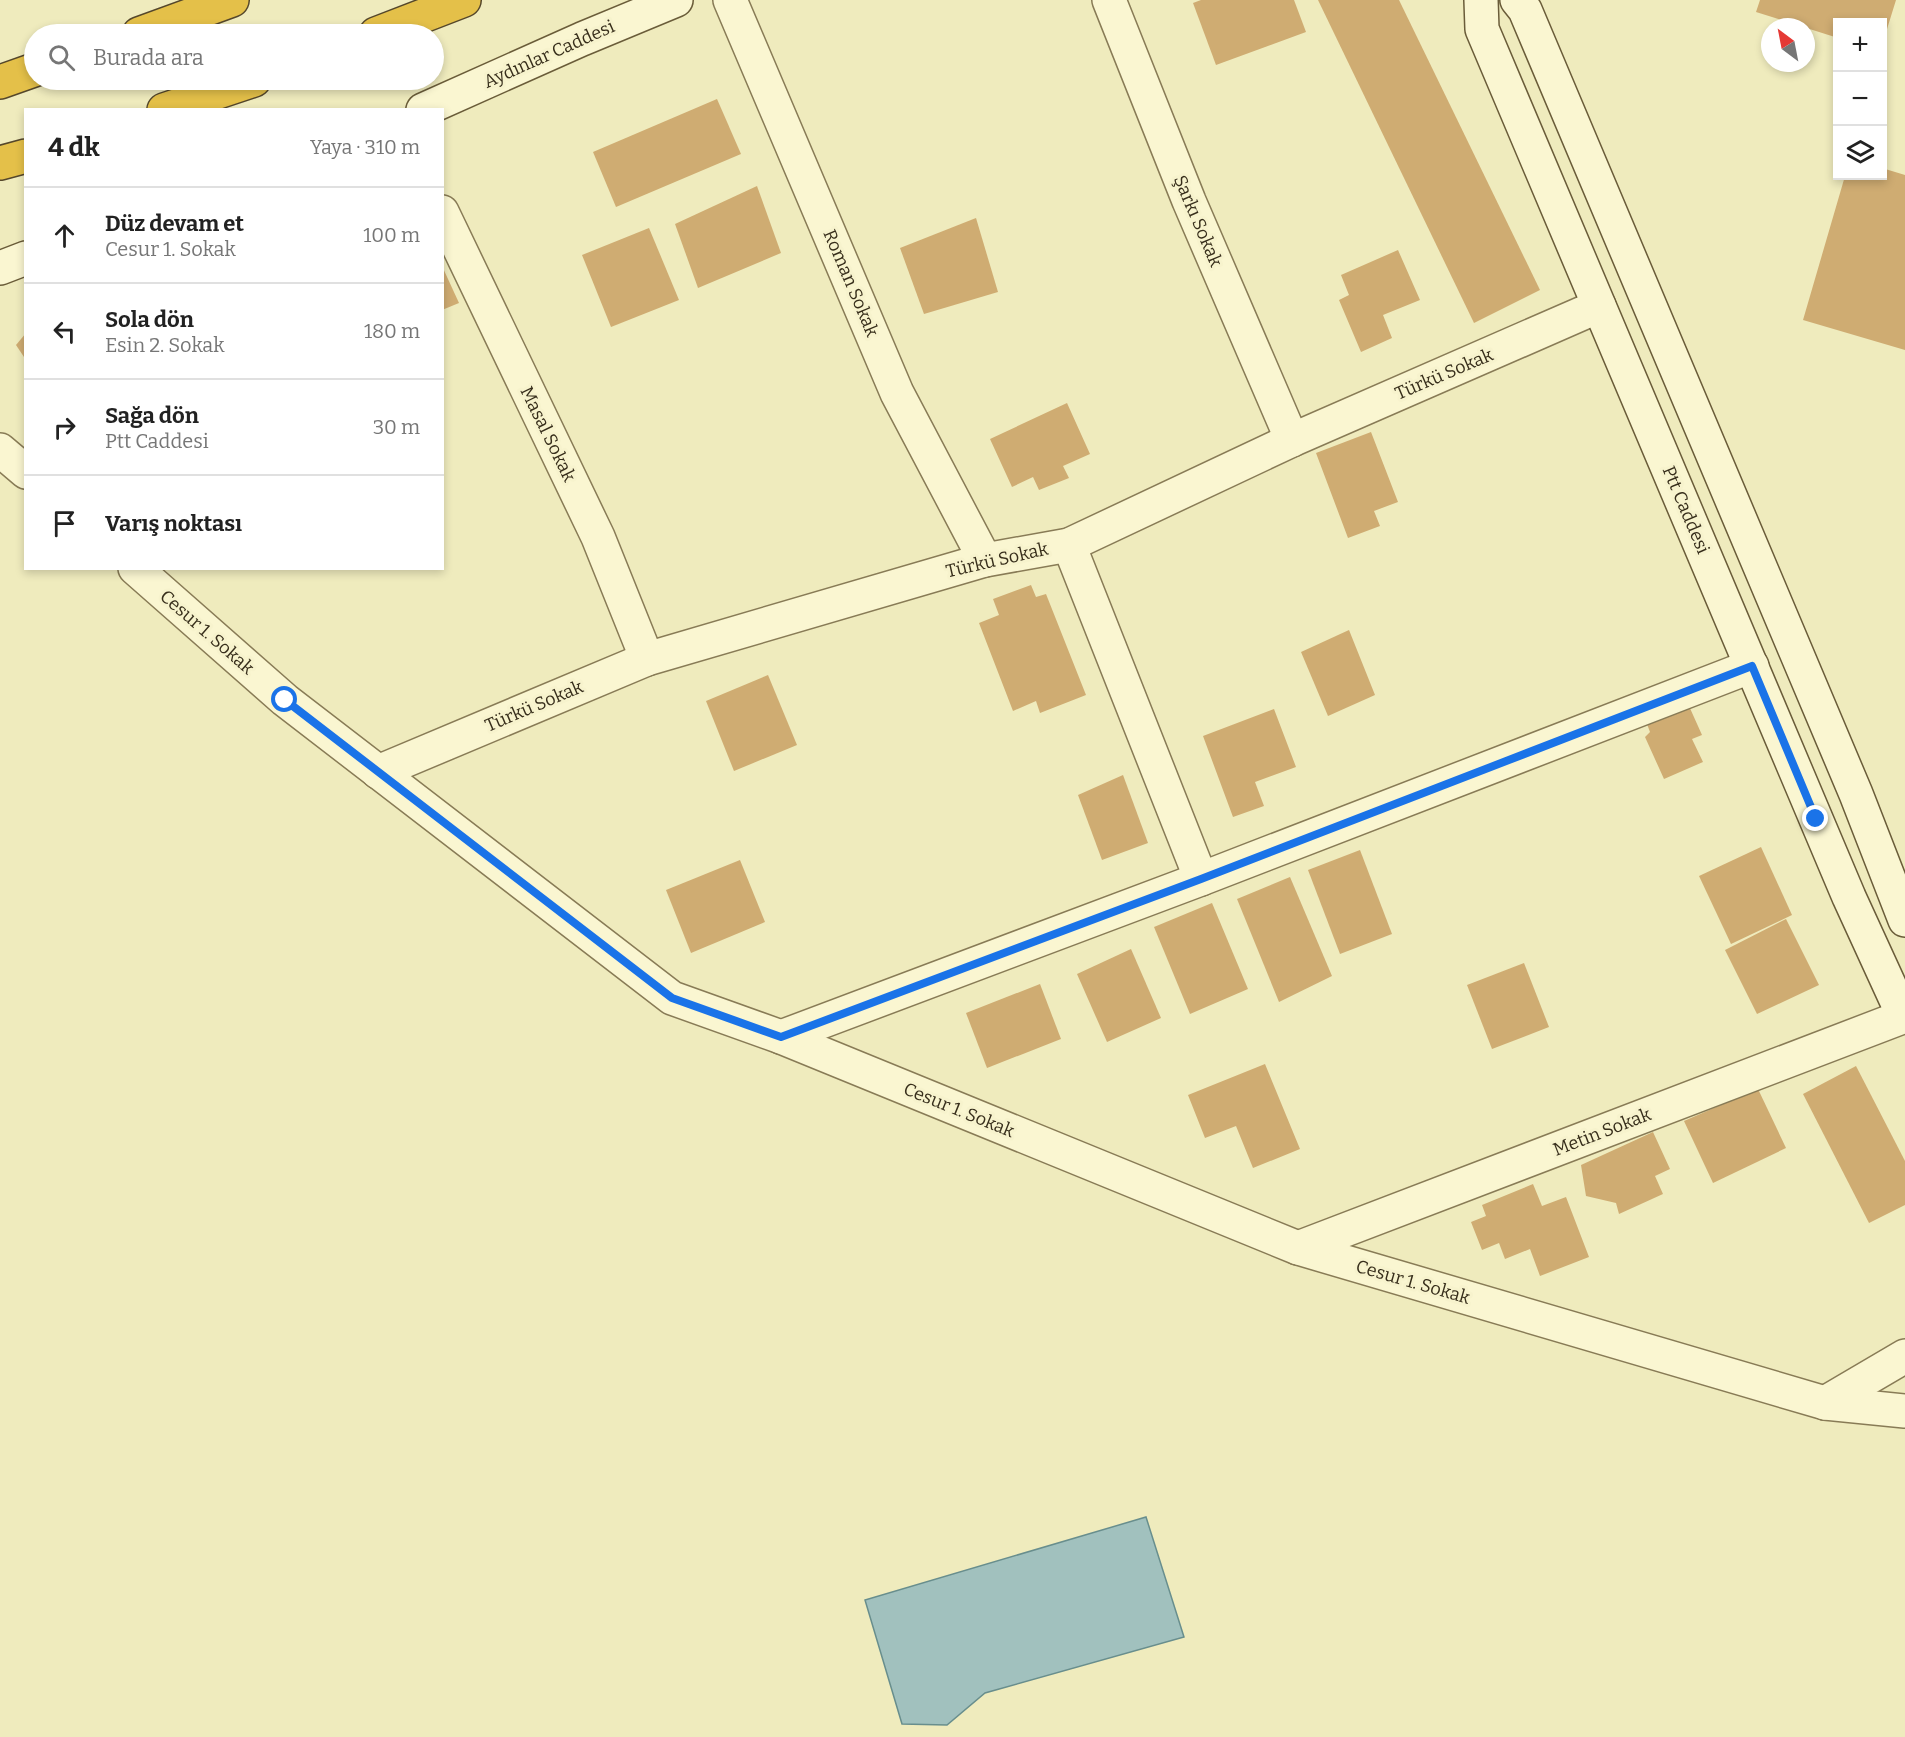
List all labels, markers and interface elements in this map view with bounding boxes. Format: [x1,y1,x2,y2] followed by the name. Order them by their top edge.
[480,15,618,93] street label: Aydınlar Caddesi
[1761,18,1815,72] north arrow
[1833,18,1887,180] map controls
[1833,18,1887,72] button: +
[24,24,444,90] search box
[45,41,78,74] icon: search
[93,44,204,71] text: Burada ara
[1833,72,1887,126] button: −
[1833,126,1887,180] button: layers
[48,132,100,163] text: 4 dk
[310,135,420,159] text: Yaya · 310 m
[1169,172,1227,271] street label: Şarkı Sokak
[105,210,244,237] text: Düz devam et
[48,219,81,252] icon: ahead
[363,223,420,247] text: 100 m
[819,226,884,341] street label: Roman Sokak
[105,237,236,261] text: Cesur 1. Sokak
[105,306,194,333] text: Sola dön
[48,315,81,348] icon: left
[364,319,420,343] text: 180 m
[105,333,225,357] text: Esin 2. Sokak
[1392,343,1497,405] street label: Türkü Sokak
[515,383,581,486] street label: Masal Sokak
[105,402,199,429] text: Sağa dön
[48,411,81,444] icon: right
[373,415,420,439] text: 30 m
[105,429,209,453] text: Ptt Caddesi
[1658,463,1714,557] street label: Ptt Caddesi
[48,507,81,540] icon: arrive
[105,510,242,537] text: Varış noktası
[944,537,1051,582] street label: Türkü Sokak
[155,585,259,679] street label: Cesur 1. Sokak
[482,675,587,737] street label: Türkü Sokak
[271,686,297,712] route start
[1802,805,1828,831] route end
[900,1078,1018,1143] street label: Cesur 1. Sokak
[1550,1103,1655,1161] street label: Metin Sokak
[1353,1255,1473,1309] street label: Cesur 1. Sokak

